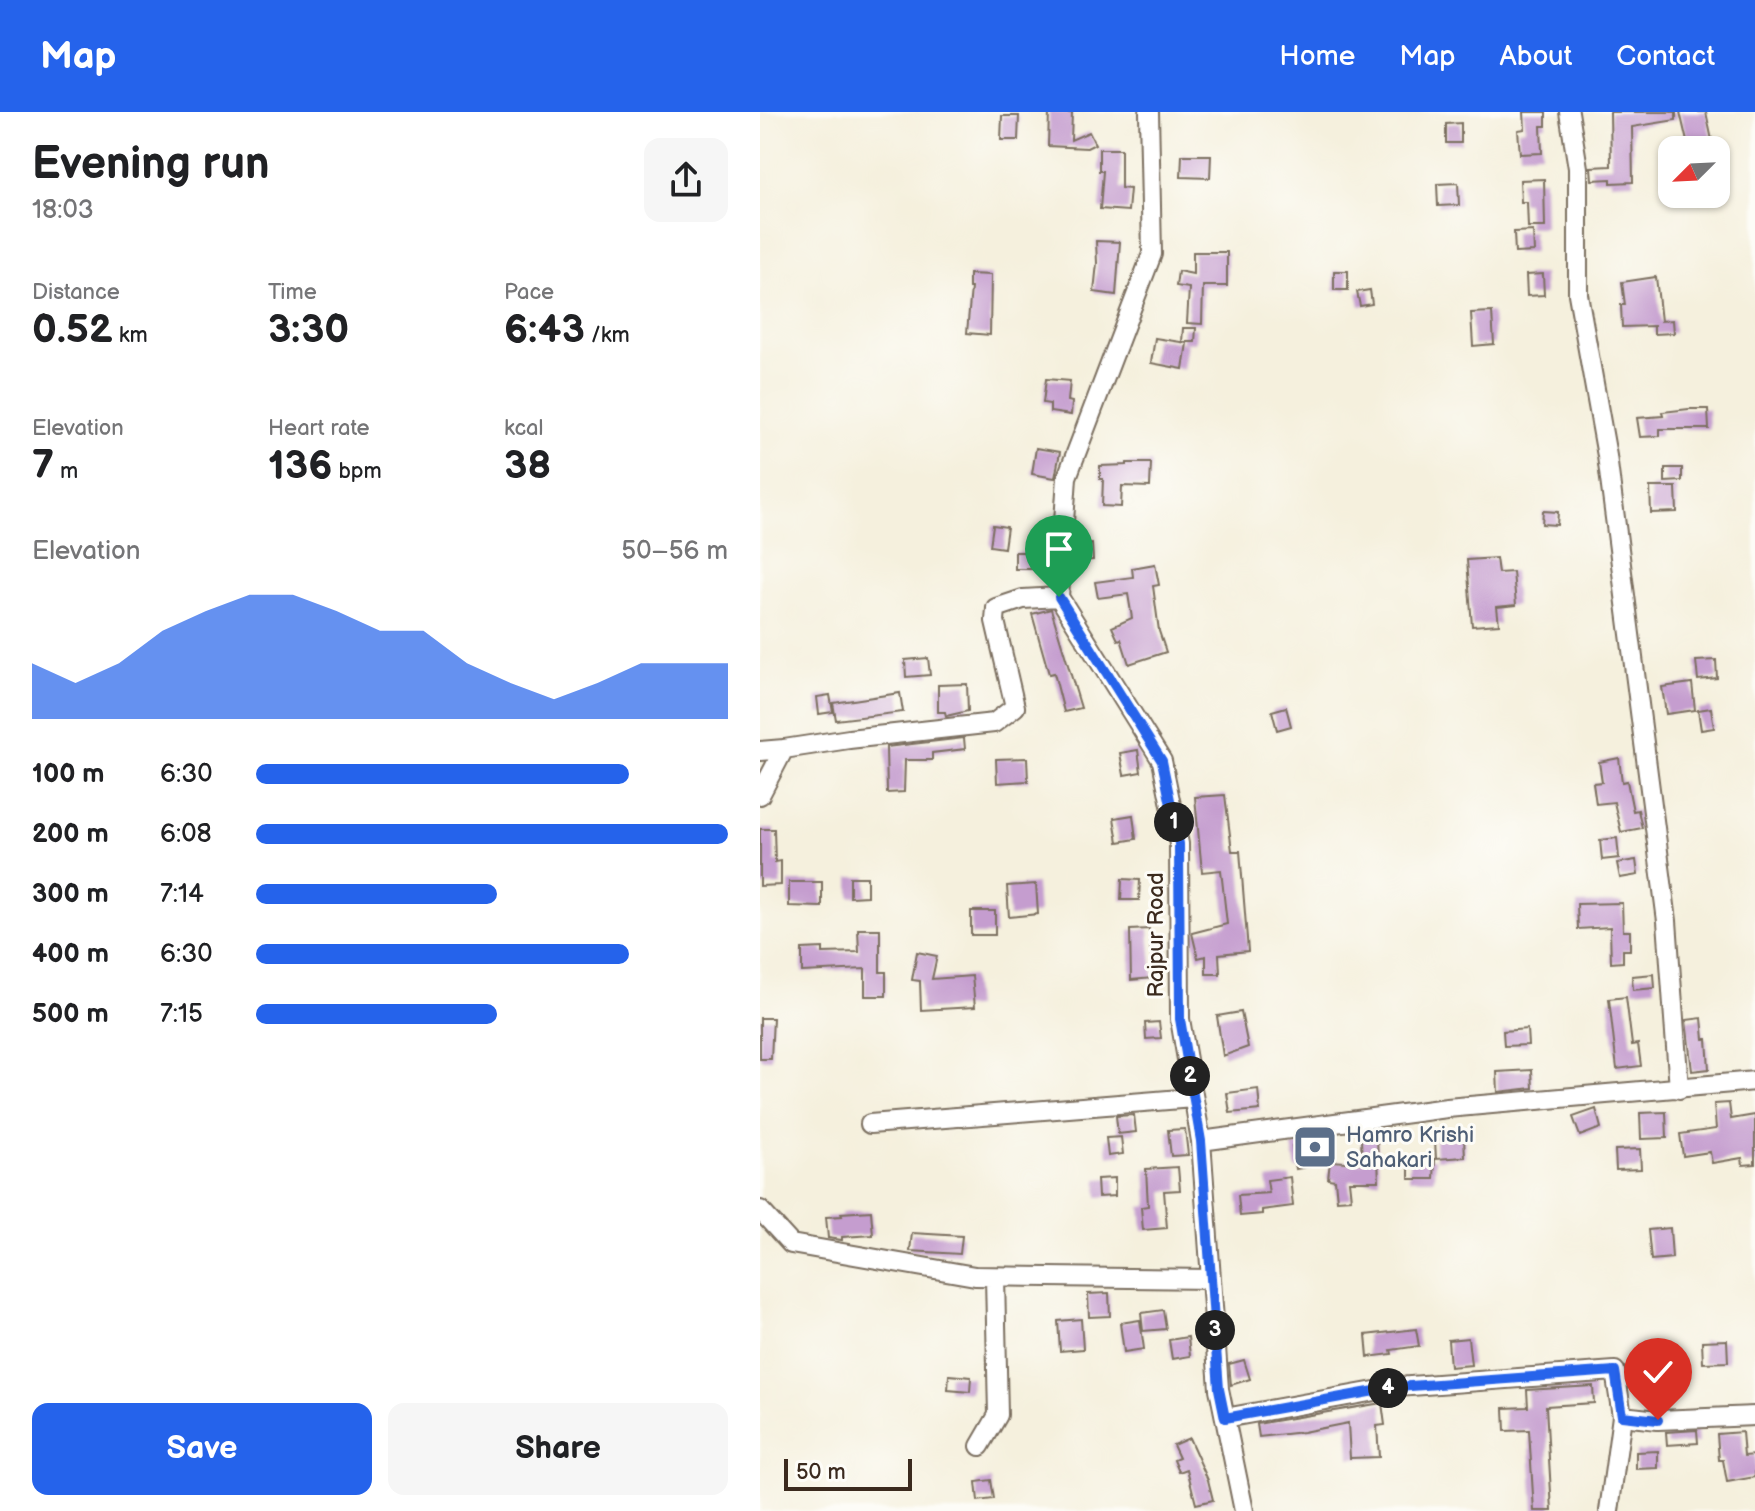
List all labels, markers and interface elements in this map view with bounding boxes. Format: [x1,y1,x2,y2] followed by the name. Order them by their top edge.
[40,34,116,79] text: Map
[1279,40,1355,73] text: Home
[1399,40,1456,73] text: Map
[1500,40,1572,73] text: About
[1616,40,1715,73] text: Contact
[1658,136,1730,208] north arrow
[1658,136,1730,208] map controls
[32,138,269,191] text: Evening run
[644,138,728,222] button: share
[32,195,94,226] text: 18:03
[32,279,120,306] text: Distance
[268,279,317,306] text: Time
[504,279,554,306] text: Pace
[32,306,113,354] text: 0.52
[268,306,349,354] text: 3:30
[504,306,585,354] text: 6:43
[113,322,148,349] text: km
[585,322,630,349] text: /km
[32,415,124,442] text: Elevation
[268,415,370,442] text: Heart rate
[504,415,543,442] text: kcal
[32,442,54,490] text: 7
[268,442,332,490] text: 136
[504,442,551,490] text: 38
[54,458,78,485] text: m
[332,458,382,485] text: bpm
[1025,515,1093,597] pin
[1037,527,1081,571] icon: arrive
[32,536,140,567] text: Elevation
[621,536,728,567] text: 50–56 m
[32,759,105,790] text: 100 m
[160,759,212,790] text: 6:30
[1154,802,1194,842] pin: 1
[1169,808,1179,835] text: 1
[32,819,109,850] text: 200 m
[160,819,212,850] text: 6:08
[1143,872,1170,998] street label: Rajpur Road
[32,879,109,910] text: 300 m
[160,879,204,910] text: 7:14
[32,939,109,970] text: 400 m
[160,939,212,970] text: 6:30
[32,999,109,1030] text: 500 m
[160,999,203,1030] text: 7:15
[1170,1056,1210,1096] pin: 2
[1183,1062,1197,1089] text: 2
[1346,1122,1474,1174] place label: Hamro Krishi Sahakari
[1291,1123,1339,1171] bank icon: Hamro Krishi Sahakari
[1195,1310,1235,1350] pin: 3
[1209,1316,1221,1343] text: 3
[1624,1338,1692,1420] pin
[1636,1350,1680,1394] icon: check
[1368,1368,1408,1408] pin: 4
[1382,1374,1394,1401] text: 4
[32,1403,372,1495] button: Save
[388,1403,728,1495] button: Share
[784,1455,912,1491] scale bar
[796,1459,846,1486] text: 50 m

